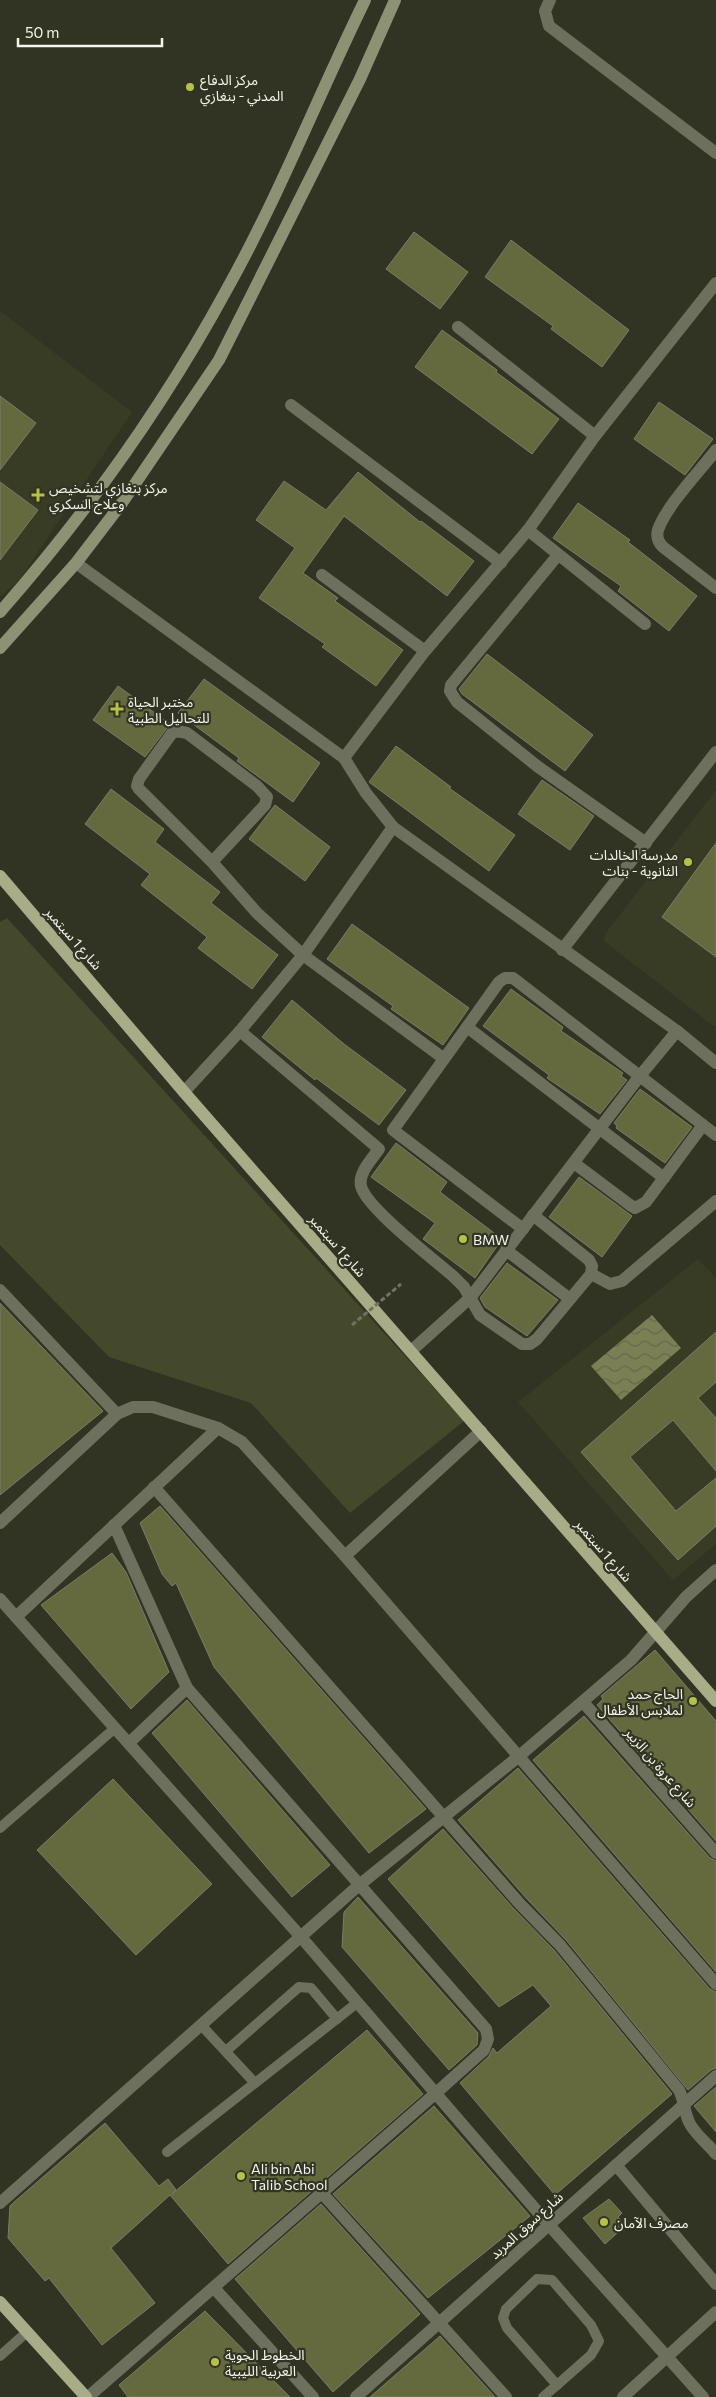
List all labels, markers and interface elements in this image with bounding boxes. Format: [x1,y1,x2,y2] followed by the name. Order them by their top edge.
[18,15,161,47] scale bar
[25,23,59,41] text: 50 m
[200,71,284,107] place label: مركز الدفاع المدني - بنغازي
[184,81,196,93] marker: مركز الدفاع المدني - بنغازي
[49,479,168,515] place label: مركز بنغازي لتشخيص وعلاج السكري
[31,488,45,502] marker: مركز بنغازي لتشخيص وعلاج السكري
[128,693,210,727] place label: مختبر الحياة للتحاليل الطبية
[110,702,124,716] marker: مختبر الحياة للتحاليل الطبية
[590,846,678,880] place label: مدرسة الخالدات الثانوية - بنات
[682,856,694,868] marker: مدرسة الخالدات الثانوية - بنات
[39,902,106,975] street label: شارع 1 سبتمبر
[303,1209,370,1282] street label: شارع 1 سبتمبر
[473,1231,509,1248] place label: BMW
[457,1233,469,1245] marker: BMW
[569,1514,636,1587] street label: شارع 1 سبتمبر
[597,1685,683,1719] place label: الحاج حمد لملابس الأطفال
[687,1695,699,1707] marker: الحاج حمد لملابس الأطفال
[619,1723,700,1812] street label: شارع عروة بن الزبير
[251,2160,328,2193] place label: Ali bin Abi Talib School
[235,2170,247,2182] marker: Ali bin Abi Talib School
[486,2188,568,2264] street label: شارع سوق المربد
[614,2214,689,2232] place label: مصرف الآمان
[598,2216,610,2228] marker: مصرف الآمان
[225,2346,305,2380] place label: الخطوط الجوية العربية الليبية
[209,2356,221,2368] marker: الخطوط الجوية العربية الليبية

